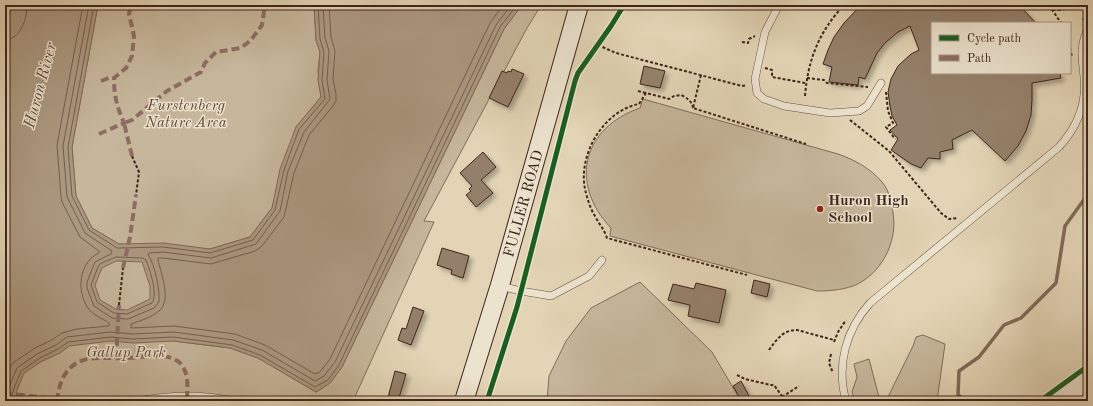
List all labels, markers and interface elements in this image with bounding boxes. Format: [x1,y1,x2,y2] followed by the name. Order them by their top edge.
[931,22,1071,74] legend
[967,33,1022,45] text: Cycle path
[22,40,60,131] water label: Huron River
[967,53,992,65] text: Path
[144,99,227,131] park label: Furstenberg Nature Area
[502,149,547,259] street label: FULLER ROAD
[828,194,909,226] place label: Huron High School
[815,204,825,214] marker: Huron High School
[86,346,166,361] park label: Gallup Park

